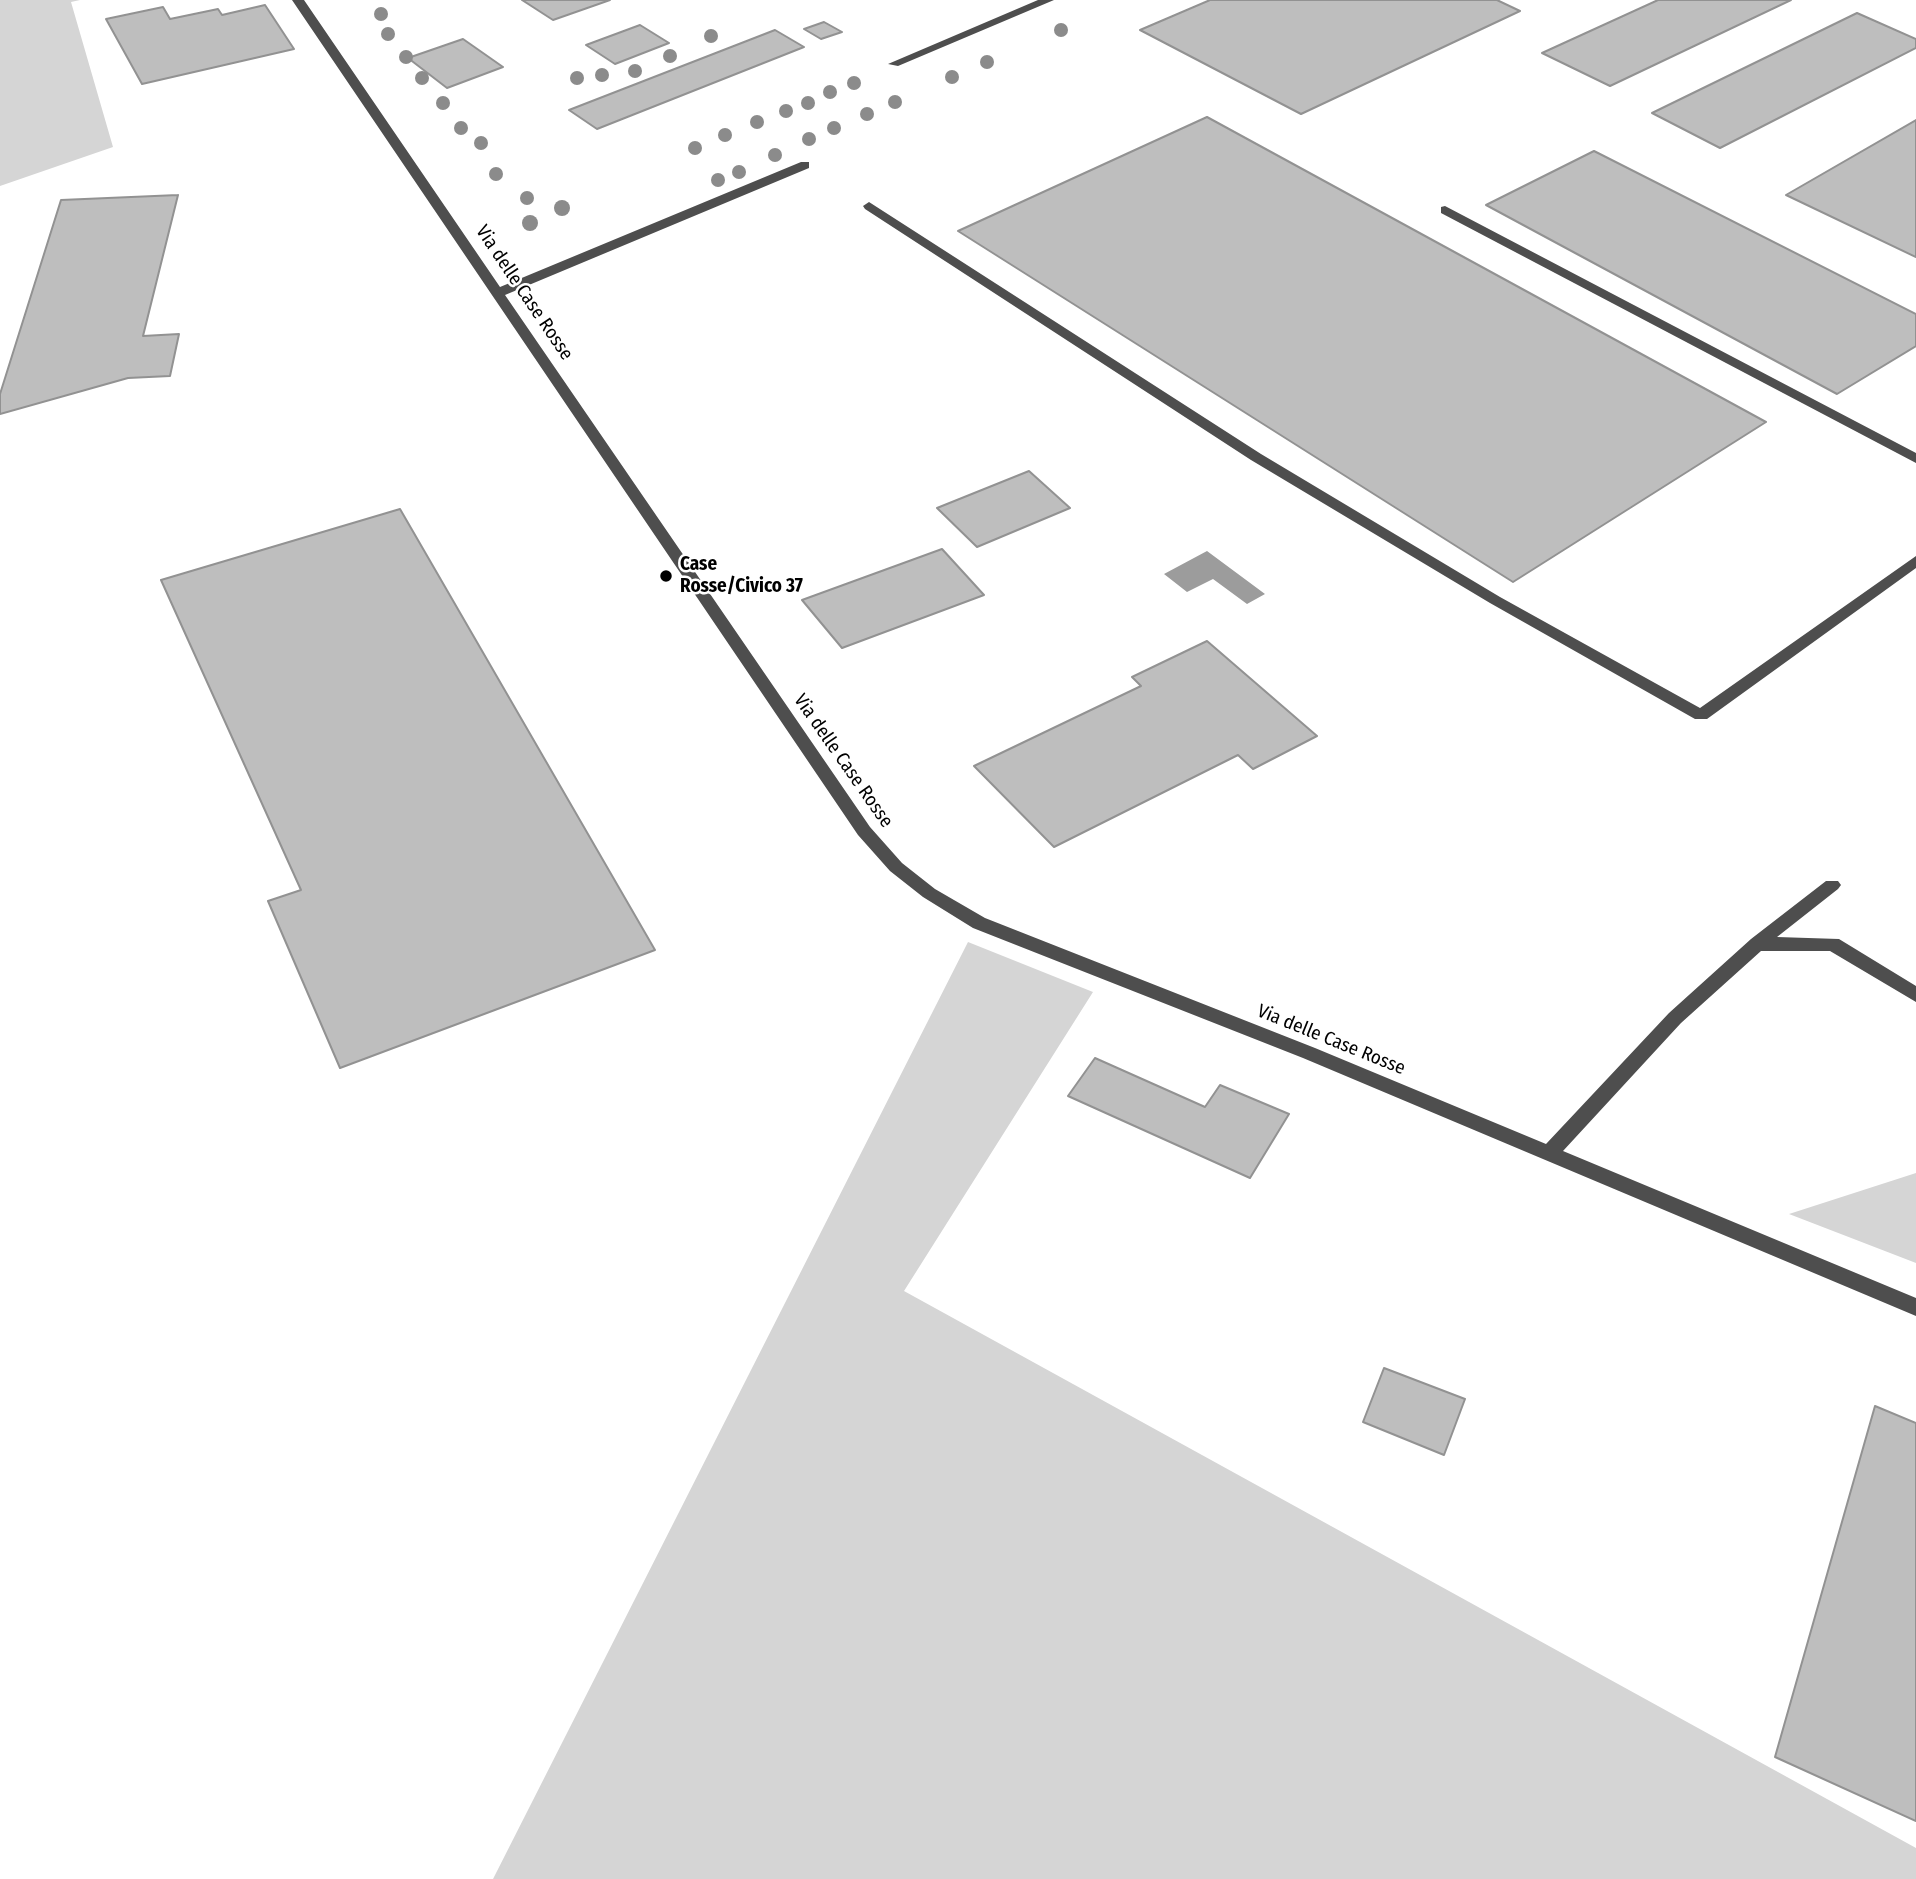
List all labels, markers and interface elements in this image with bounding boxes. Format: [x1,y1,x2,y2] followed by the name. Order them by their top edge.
[470,221,578,365] street label: Via delle Case Rosse
[680,554,803,598] place label: Case Rosse/Civico 37
[658,568,674,584] marker: Case Rosse/Civico 37
[788,690,898,832] street label: Via delle Case Rosse
[1254,1000,1408,1080] street label: Via delle Case Rosse

